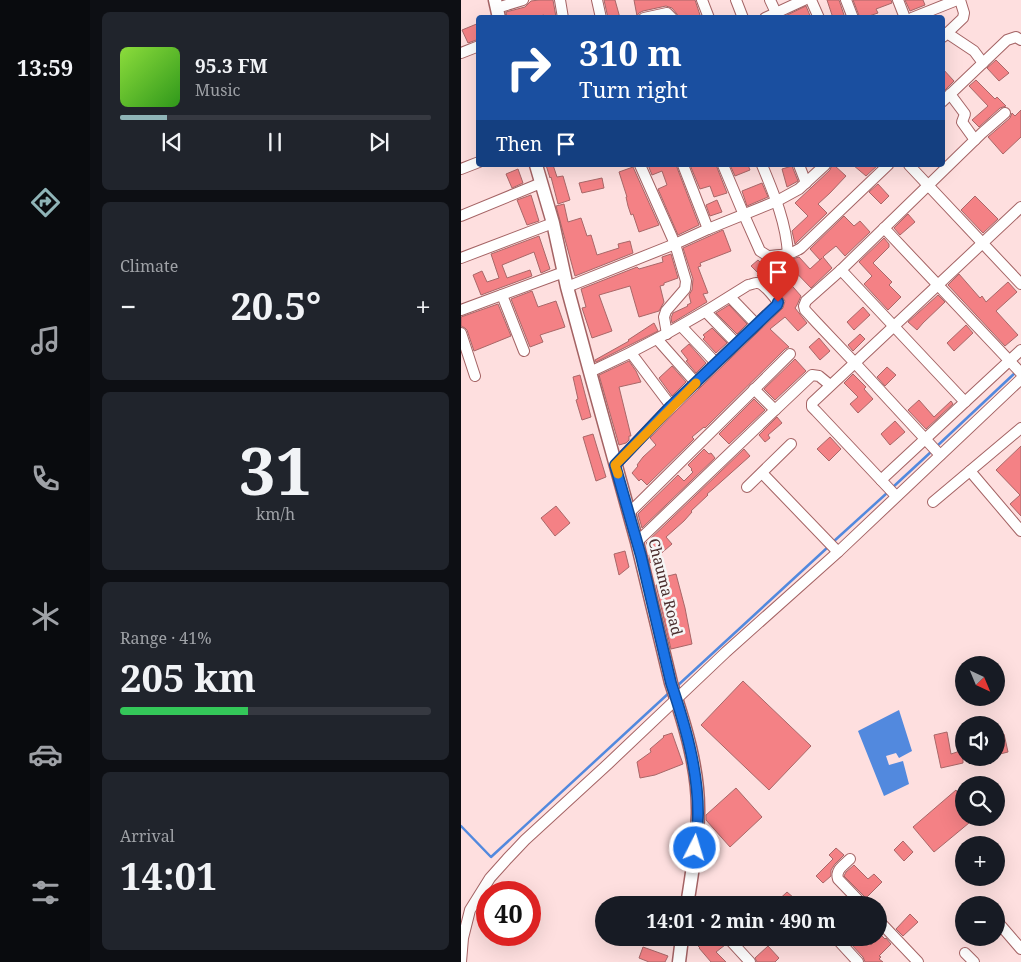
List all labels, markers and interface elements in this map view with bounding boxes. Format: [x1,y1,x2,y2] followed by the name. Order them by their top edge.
[579,29,682,76] text: 310 m
[496,35,561,100] icon: right
[17,52,73,82] text: 13:59
[195,53,268,79] text: 95.3 FM
[579,74,688,104] text: Turn right
[195,79,240,101] text: Music
[158,128,186,156] icon: previous
[261,128,289,156] icon: pause
[365,128,393,156] icon: next
[552,130,580,158] icon: arrive
[496,131,542,157] text: Then
[28,185,63,220] icon: directions
[757,251,799,302] pin
[120,255,178,277] text: Climate
[764,258,792,286] icon: arrive
[230,279,321,331] text: 20.5°
[120,287,136,325] text: −
[415,287,431,325] text: +
[28,323,63,358] icon: music
[239,426,312,514] text: 31
[28,461,63,496] icon: phone
[256,503,295,525] text: km/h
[644,536,688,637] street label: Chauma Road
[28,599,63,634] icon: climate
[120,627,212,649] text: Range · 41%
[120,651,256,703] text: 205 km
[955,656,1005,706] north arrow
[955,656,1005,946] map controls
[955,716,1005,766] button: sound
[28,737,63,772] icon: car
[955,776,1005,826] button: search
[668,821,720,873] position arrow
[120,825,175,847] text: Arrival
[955,836,1005,886] button: +
[120,849,217,901] text: 14:01
[28,875,63,910] icon: filters
[476,881,541,946] speed limit sign: 40
[955,896,1005,946] button: −
[646,908,836,934] text: 14:01 · 2 min · 490 m

